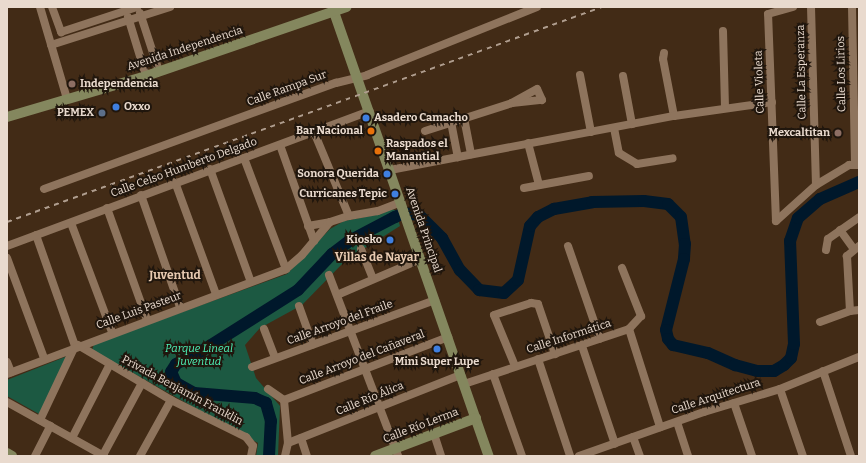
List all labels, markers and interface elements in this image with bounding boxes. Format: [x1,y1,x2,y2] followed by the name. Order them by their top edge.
[126,24,244,74] street label: Avenida Independencia
[795,24,809,120] street label: Calle La Esperanza
[835,36,849,112] street label: Calle Los Lirios
[752,50,768,114] street label: Calle Violeta
[245,68,329,110] street label: Calle Rampa Sur
[80,77,158,91] place label: Independencia
[67,79,77,89] marker: Independencia
[124,100,150,114] place label: Oxxo
[111,102,121,112] marker: Oxxo
[57,106,94,120] place label: PEMEX
[97,108,107,118] marker: PEMEX
[374,111,468,125] place label: Asadero Camacho
[361,113,371,123] marker: Asadero Camacho
[296,124,363,138] place label: Bar Nacional
[366,126,376,136] marker: Bar Nacional
[768,126,830,140] place label: Mexcaltitan
[833,128,843,138] marker: Mexcaltitan
[109,135,259,201] street label: Calle Celso Humberto Delgado
[386,138,448,164] place label: Raspados el Manantial
[373,146,383,156] marker: Raspados el Manantial
[297,167,379,181] place label: Sonora Querida
[382,169,392,179] marker: Sonora Querida
[402,185,444,275] street label: Avenida Principal
[299,187,387,201] place label: Curricanes Tepic
[390,189,400,199] marker: Curricanes Tepic
[346,233,382,247] place label: Kiosko
[385,235,395,245] marker: Kiosko
[335,251,419,265] district label: Villas de Nayar
[149,269,201,283] district label: Juventud
[94,289,184,333] street label: Calle Luis Pasteur
[285,298,395,348] street label: Calle Arroyo del Fraile
[525,317,613,357] street label: Calle Informática
[297,328,427,388] street label: Calle Arroyo del Cañaveral
[165,343,233,369] park label: Parque Lineal Juventud
[432,344,442,354] marker: Mini Super Lupe
[119,353,245,429] street label: Privada Benjamín Franklin
[395,355,479,369] place label: Mini Super Lupe
[670,376,762,418] street label: Calle Arquitectura
[334,379,406,419] street label: Calle Río Álica
[382,406,460,446] street label: Calle Río Lerma

